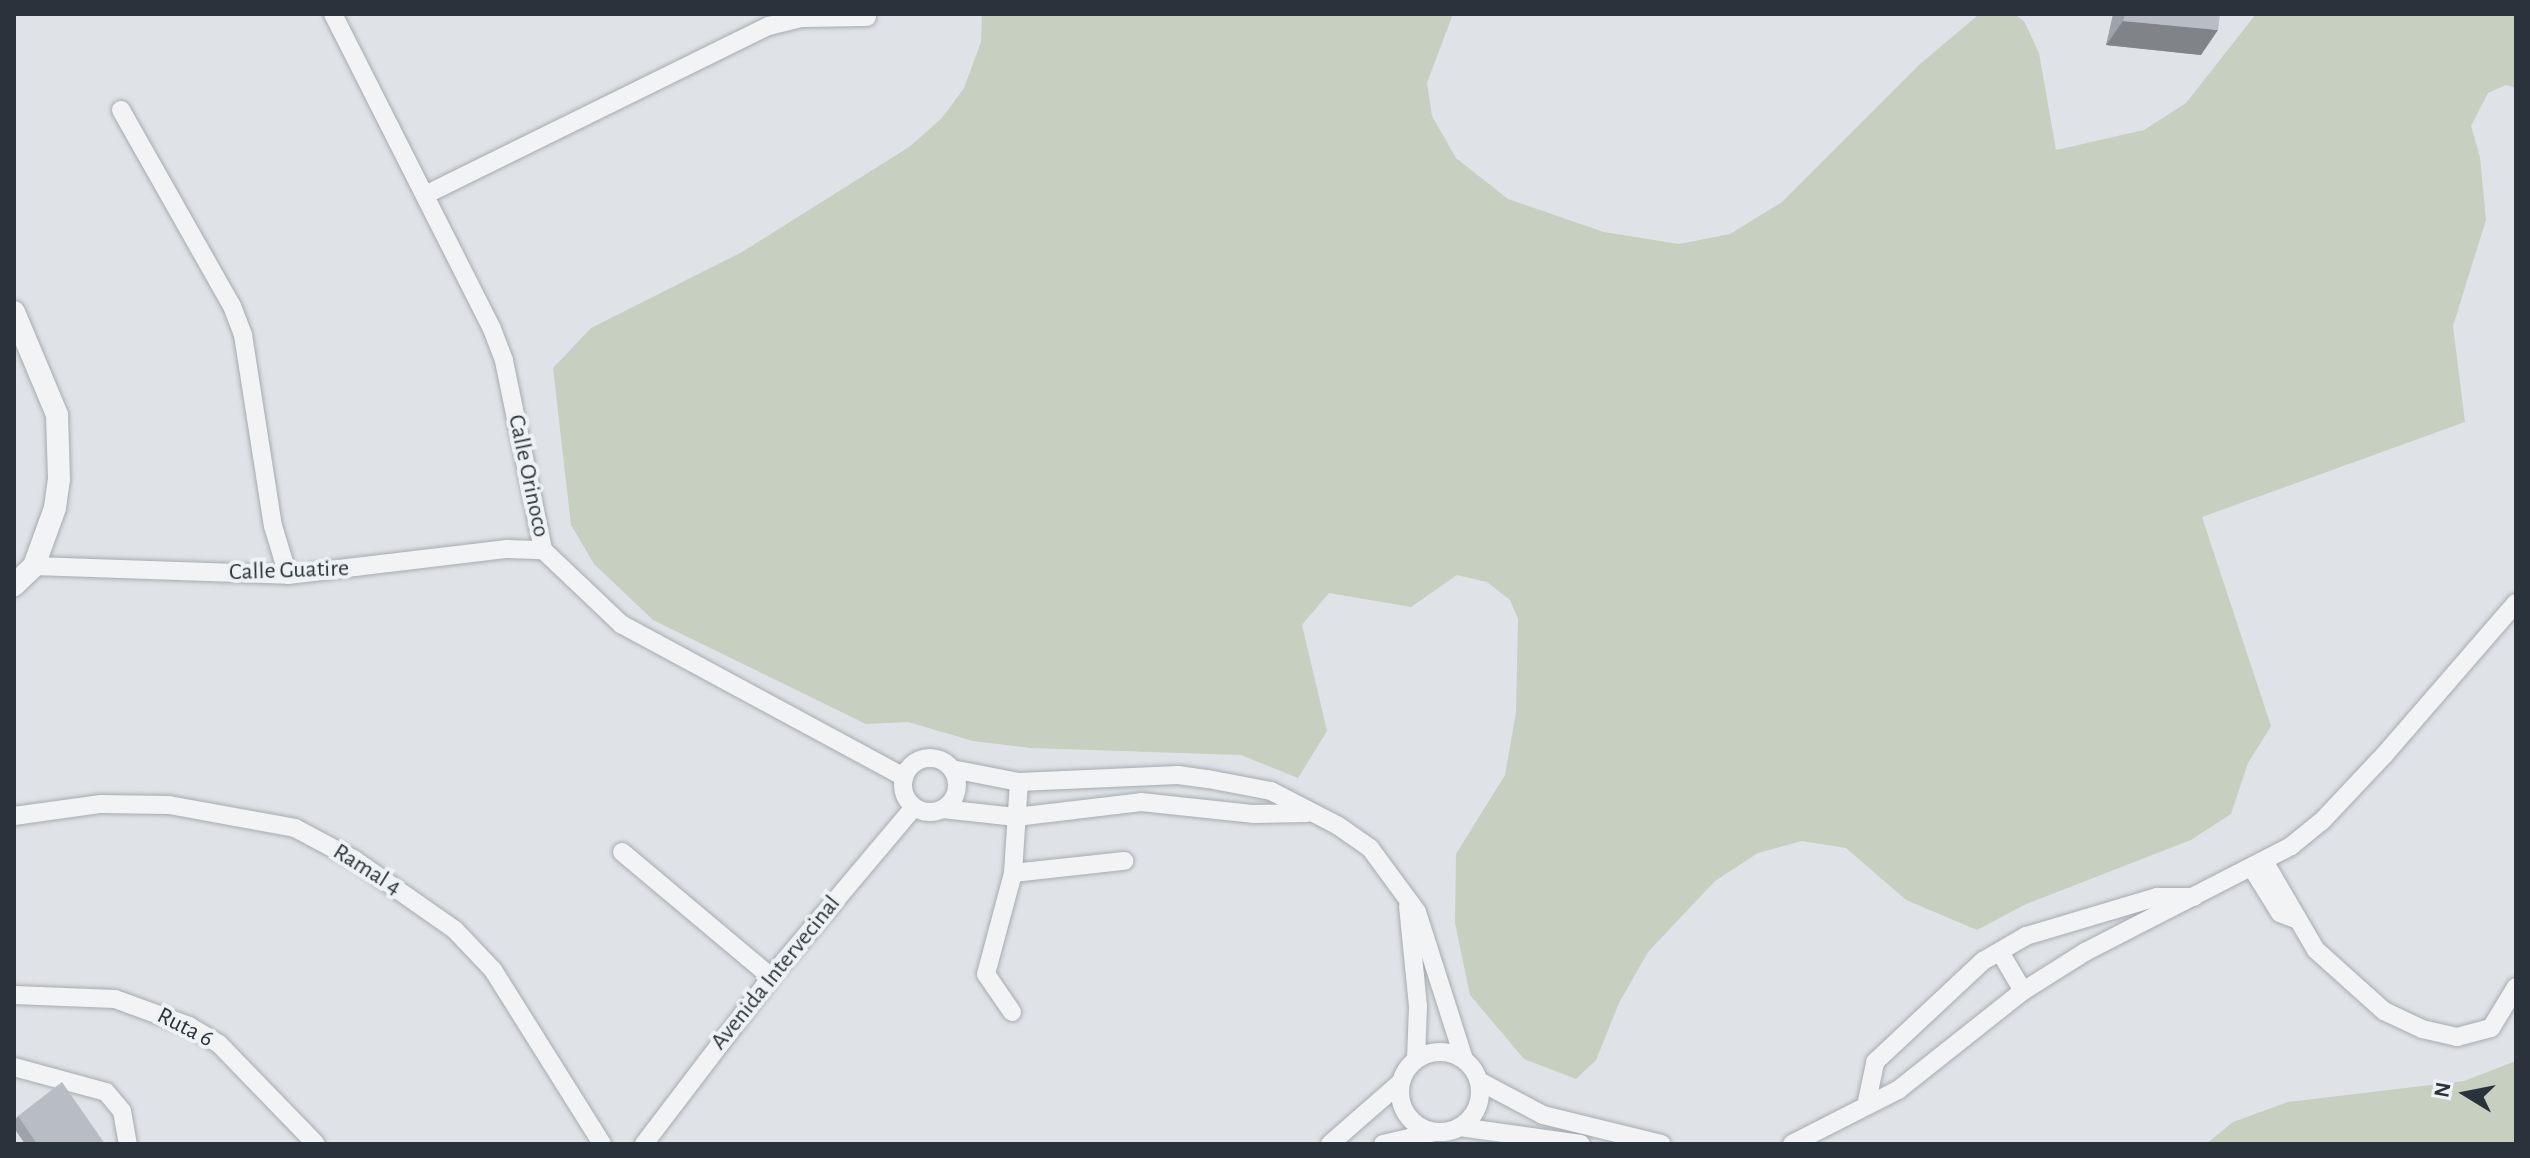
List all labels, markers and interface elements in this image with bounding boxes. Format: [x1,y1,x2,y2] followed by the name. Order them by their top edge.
[501,412,555,540] street label: Calle Orinoco
[229,555,349,587] street label: Calle Guatire
[327,838,407,902] street label: Ramal 4
[705,890,847,1056] street label: Avenida Intervecinal
[152,1002,218,1054] street label: Ruta 6
[2426,1054,2506,1134] north arrow
[2430,1080,2455,1099] text: N

